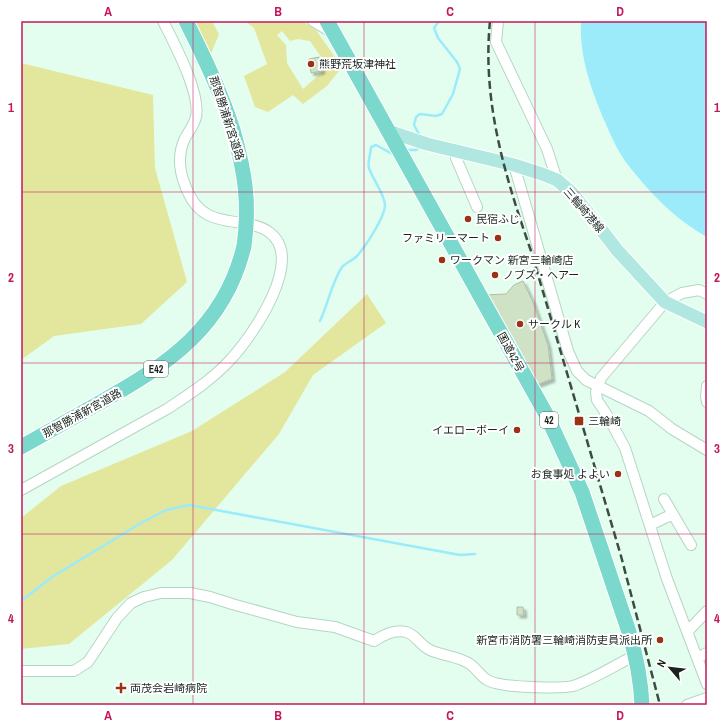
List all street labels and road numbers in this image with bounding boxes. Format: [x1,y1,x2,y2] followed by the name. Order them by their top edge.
[207,74,247,162] street label: 那智勝浦新宮道路
[561,185,607,235] street label: 三輪崎港線
[494,330,528,374] street label: 国道42号
[144,361,168,377] road number: E42
[40,386,124,440] street label: 那智勝浦新宮道路
[540,412,558,428] road number: 42

